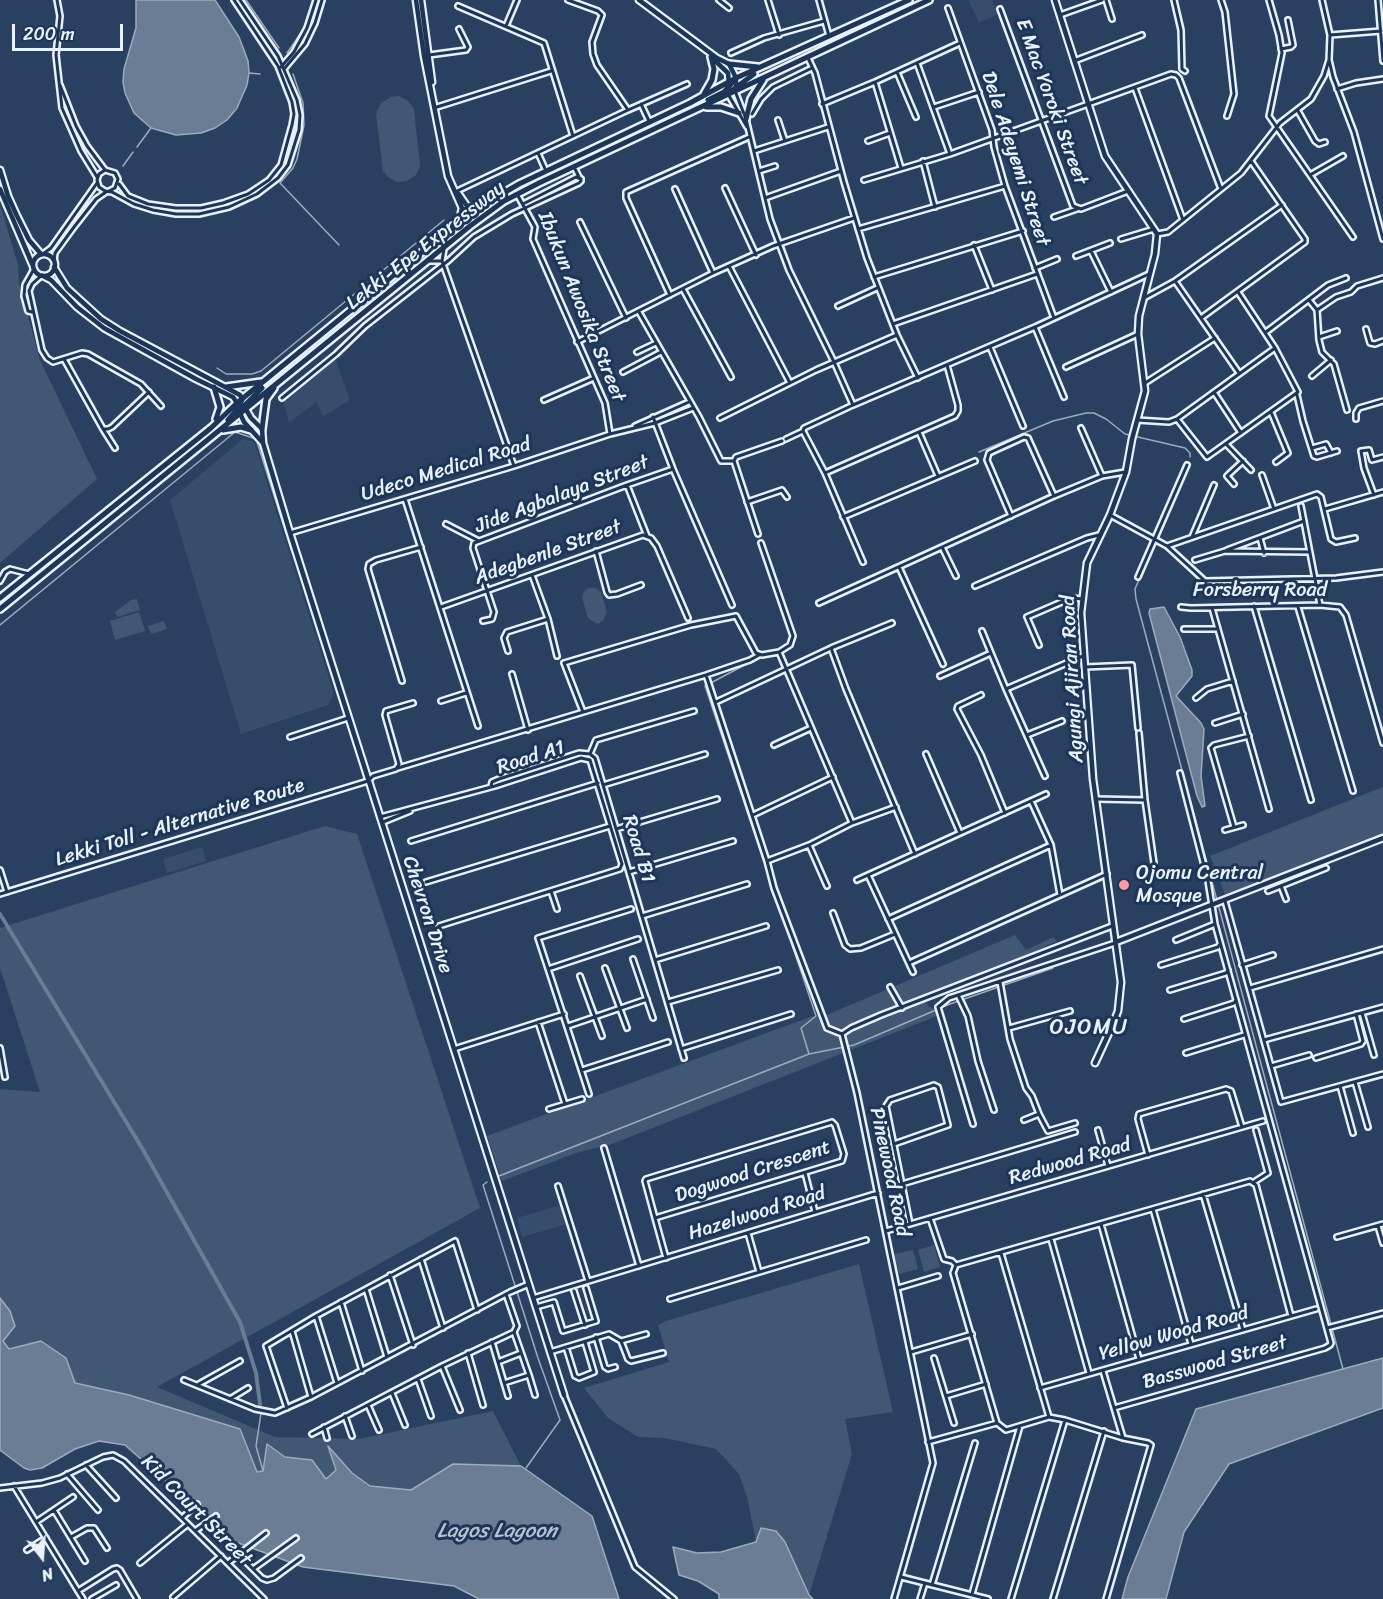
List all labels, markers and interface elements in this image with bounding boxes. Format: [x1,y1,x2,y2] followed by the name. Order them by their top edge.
[15,12,126,50] scale bar
[1010,16,1092,188] street label: E Mac Yoroki Street
[23,18,75,50] text: 200 m
[975,69,1055,249] street label: Dele Adeyemi Street
[342,176,510,316] street label: Lekki-Epe Expressway
[532,208,630,406] street label: Ibukun Awosika Street
[358,433,534,507] street label: Udeco Medical Road
[472,451,652,539] street label: Jide Agbalaya Street
[471,515,625,591] street label: Adegbenle Street
[1193,579,1327,603] street label: Forsberry Road
[1057,595,1089,763] street label: Agungi Ajiran Road
[494,736,568,780] street label: Road A1
[52,774,308,872] street label: Lekki Toll - Alternative Route
[616,812,660,886] street label: Road B1
[397,853,457,977] street label: Chevron Drive
[1136,862,1263,909] place label: Ojomu Central Mosque
[1117,878,1131,892] marker: Ojomu Central Mosque
[1049,1015,1129,1041] district label: OJOMU
[864,1105,914,1239] street label: Pinewood Road
[1006,1133,1134,1191] street label: Redwood Road
[672,1136,834,1208] street label: Dogwood Crescent
[686,1182,828,1246] street label: Hazelwood Road
[1097,1301,1251,1367] street label: Yellow Wood Road
[1140,1331,1290,1395] street label: Basswood Street
[136,1451,256,1571] street label: Kid Court Street
[437,1519,557,1545] water label: Lagos Lagoon
[12,1527,72,1587] north arrow
[38,1559,57,1590] text: N

